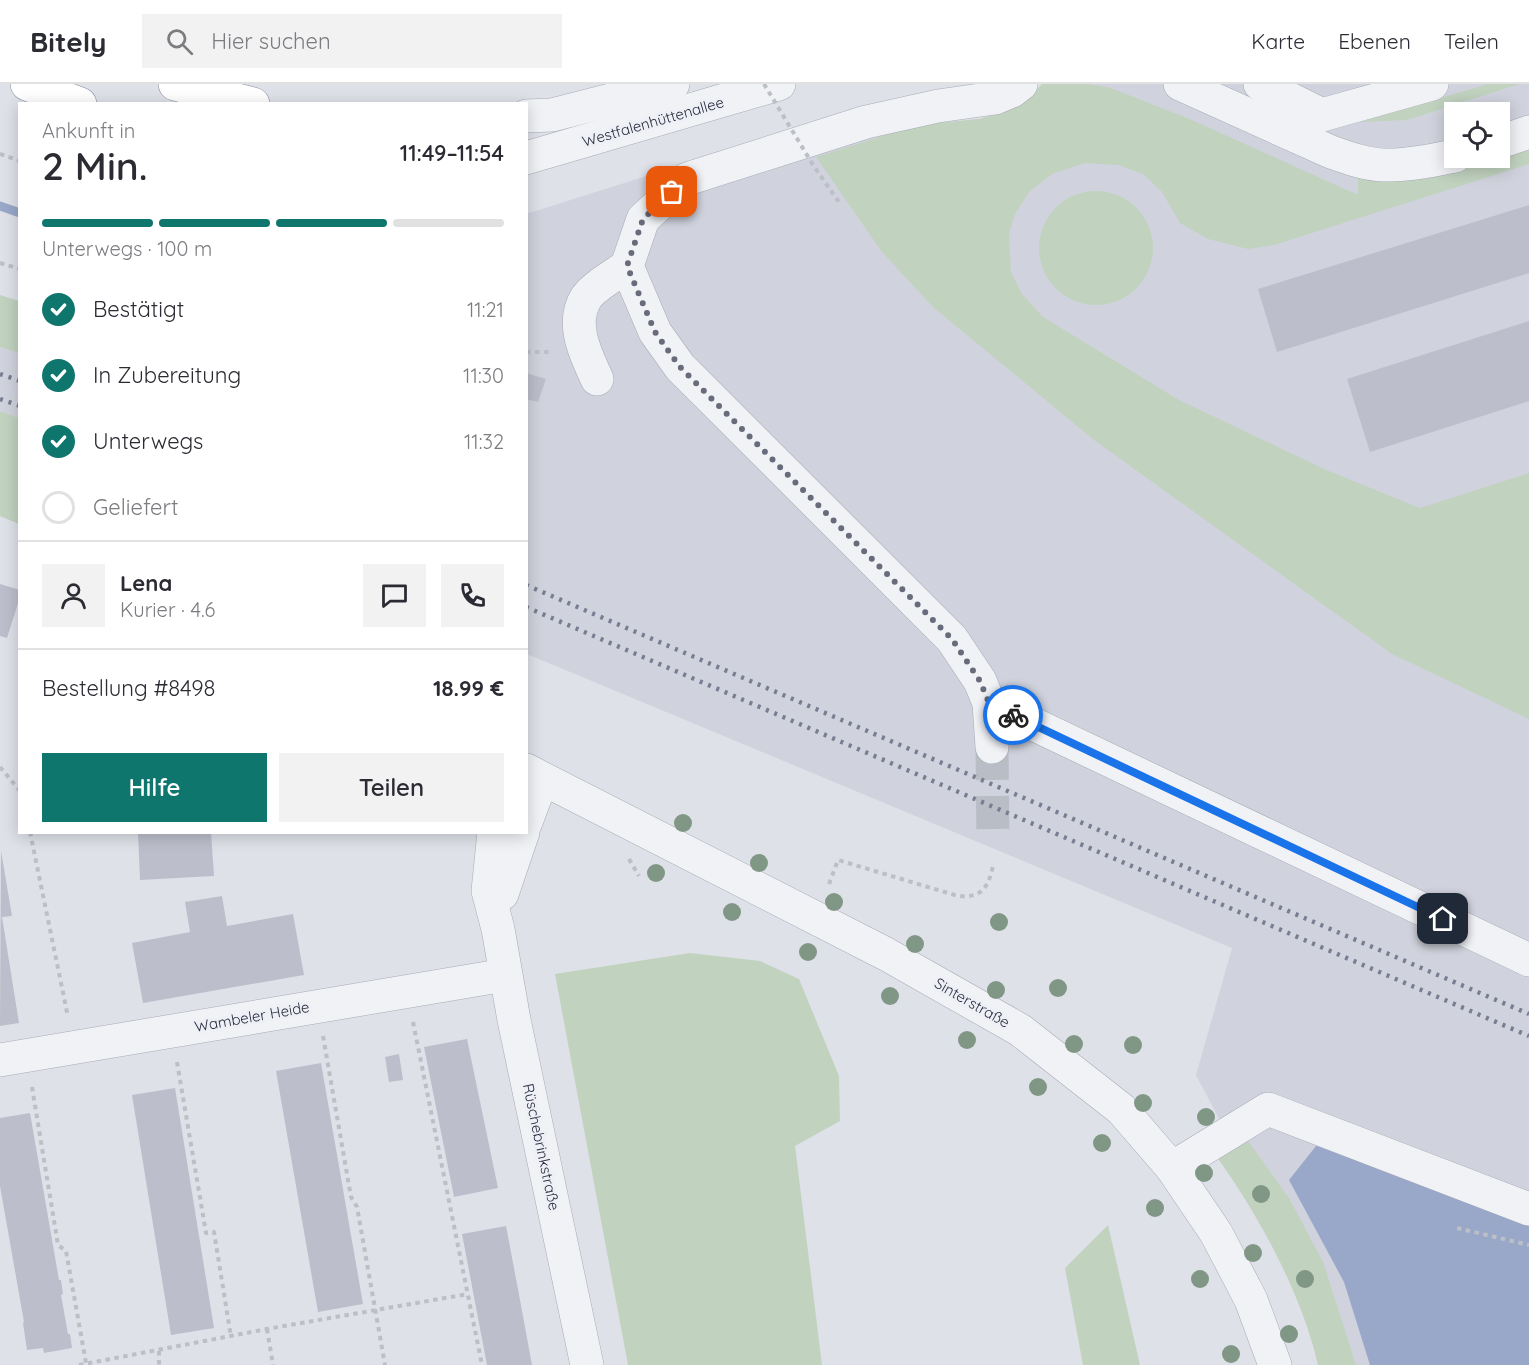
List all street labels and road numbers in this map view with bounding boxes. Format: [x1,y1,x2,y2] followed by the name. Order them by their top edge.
[580,92,726,151] street label: Westfalenhüttenallee
[931,973,1013,1032] street label: Sinterstraße
[193,997,311,1036] street label: Wambeler Heide
[519,1082,564,1212] street label: Rüschebrinkstraße

